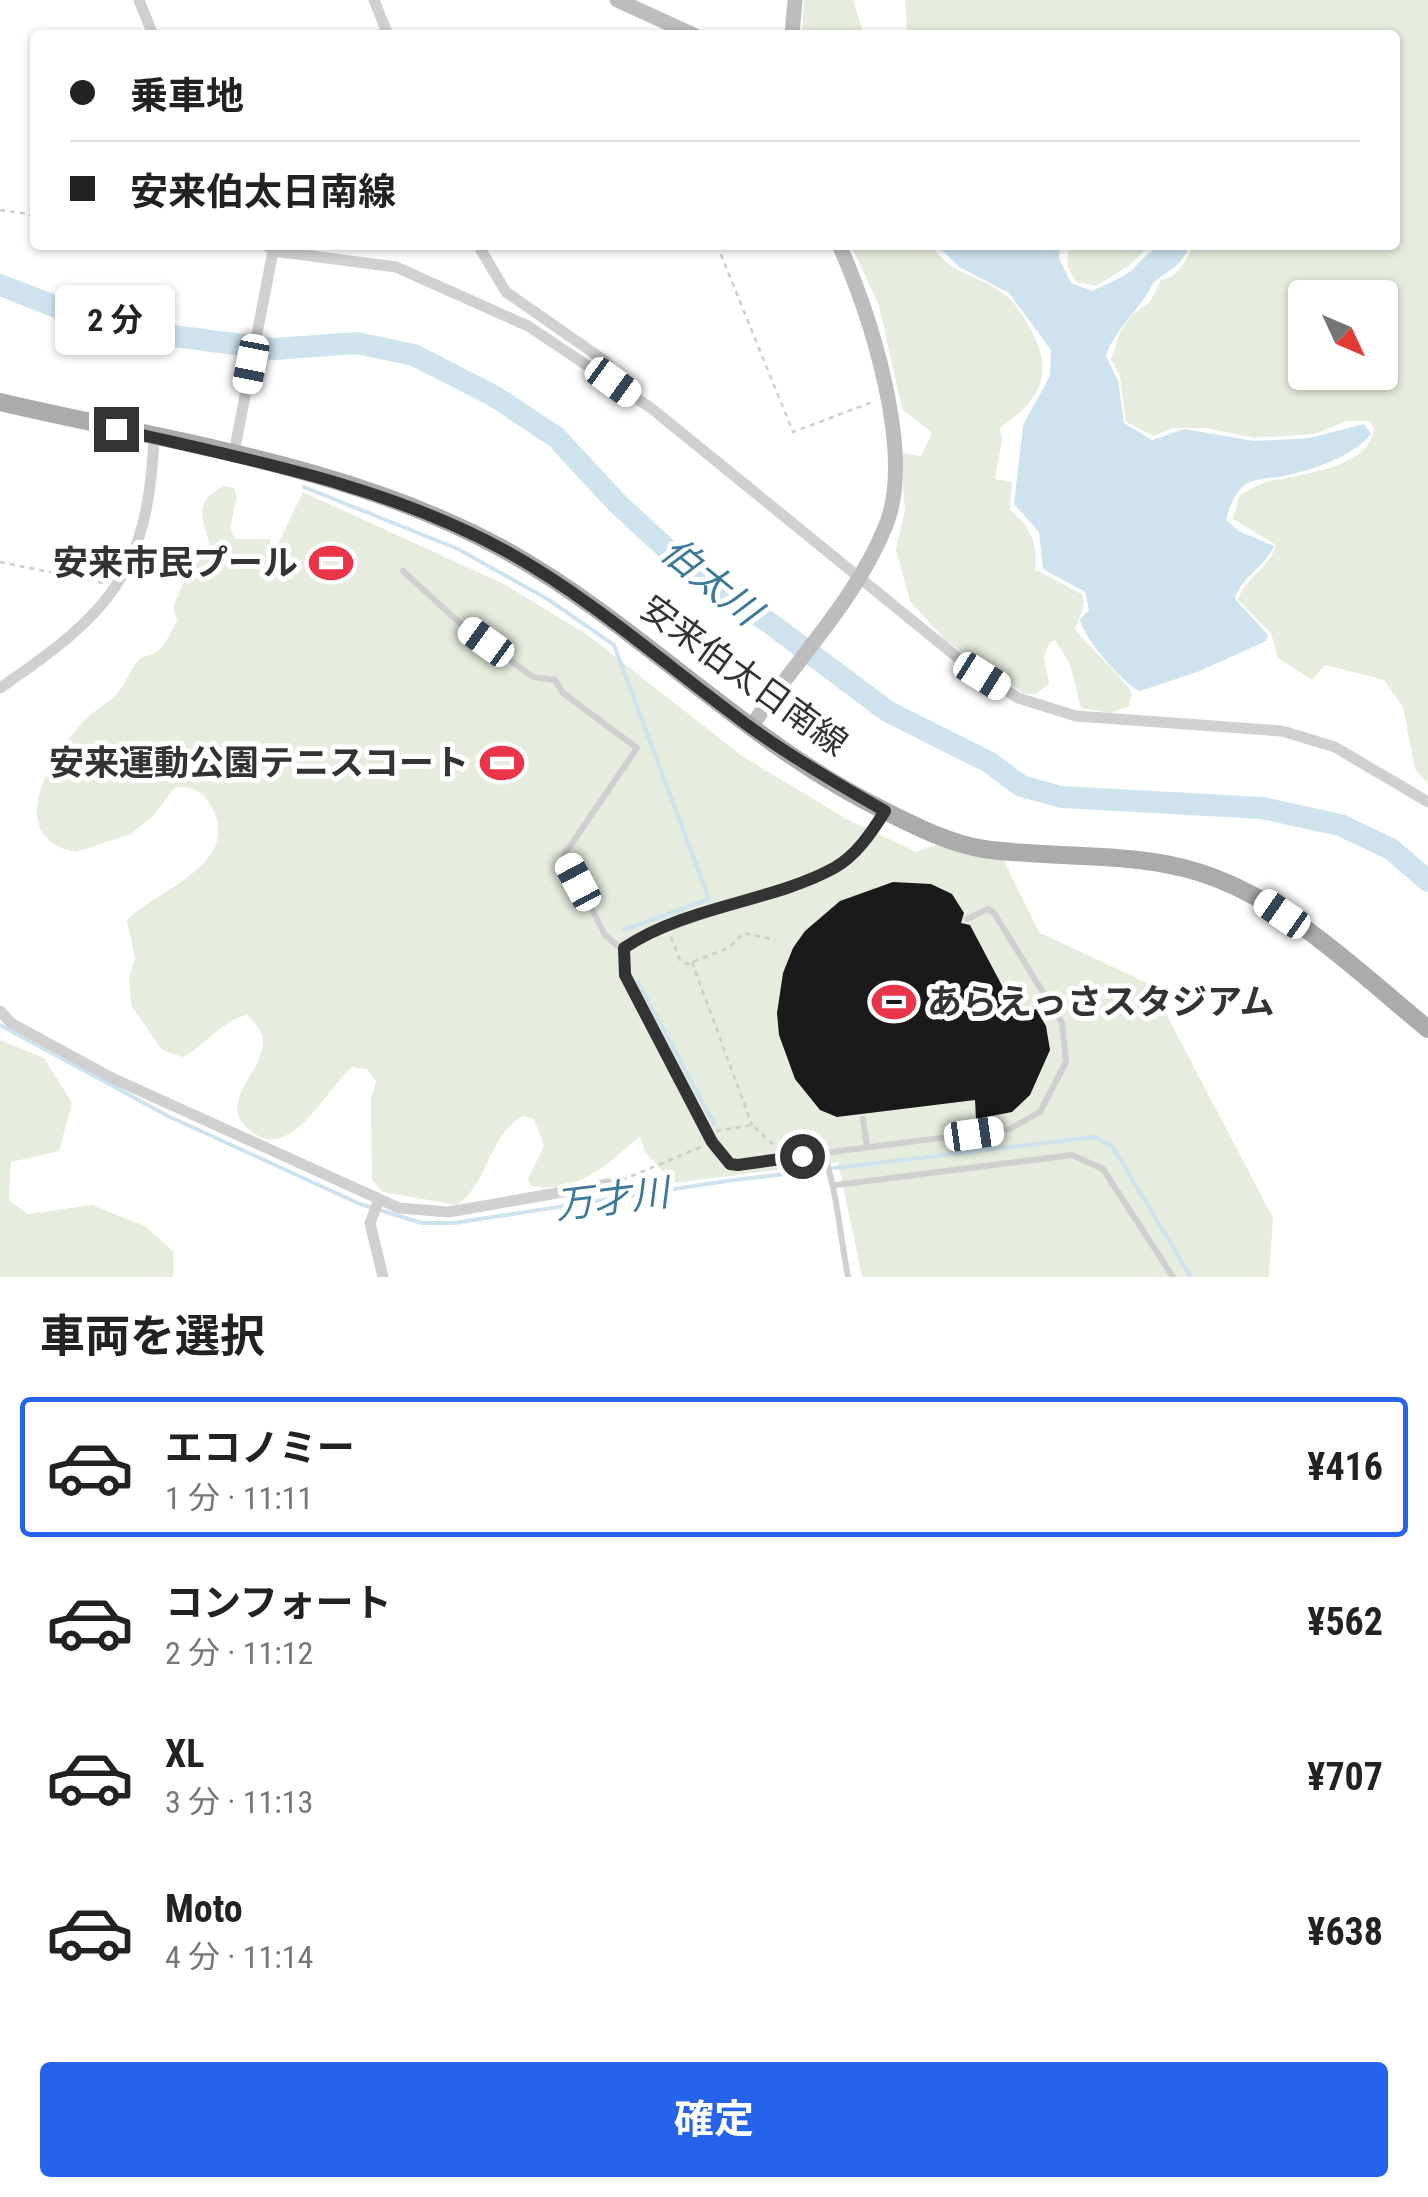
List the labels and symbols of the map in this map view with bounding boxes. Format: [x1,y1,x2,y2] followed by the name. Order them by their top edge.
[1288,280,1398,390] north arrow
[56,284,176,354] callout: 2 分
[231,332,271,396] car
[580,352,646,412] car
[94,407,139,452] route end
[653,528,772,636] water label: 伯太川
[307,539,355,587] sports icon: 安来市民プール
[53,543,298,584] place label: 安来市民プール
[633,587,855,765] street label: 安来伯太日南線
[453,612,519,672] car
[949,647,1015,705] car
[478,739,526,787] sports icon: 安来運動公園テニスコート
[49,743,469,784] place label: 安来運動公園テニスコート
[551,848,605,916] car
[1249,885,1315,943] car
[870,978,918,1026] sports icon: あらえっさスタジアム
[927,982,1275,1023] place label: あらえっさスタジアム
[942,1115,1006,1153] car
[780,1134,825,1179] route start
[553,1170,675,1228] water label: 万才川

